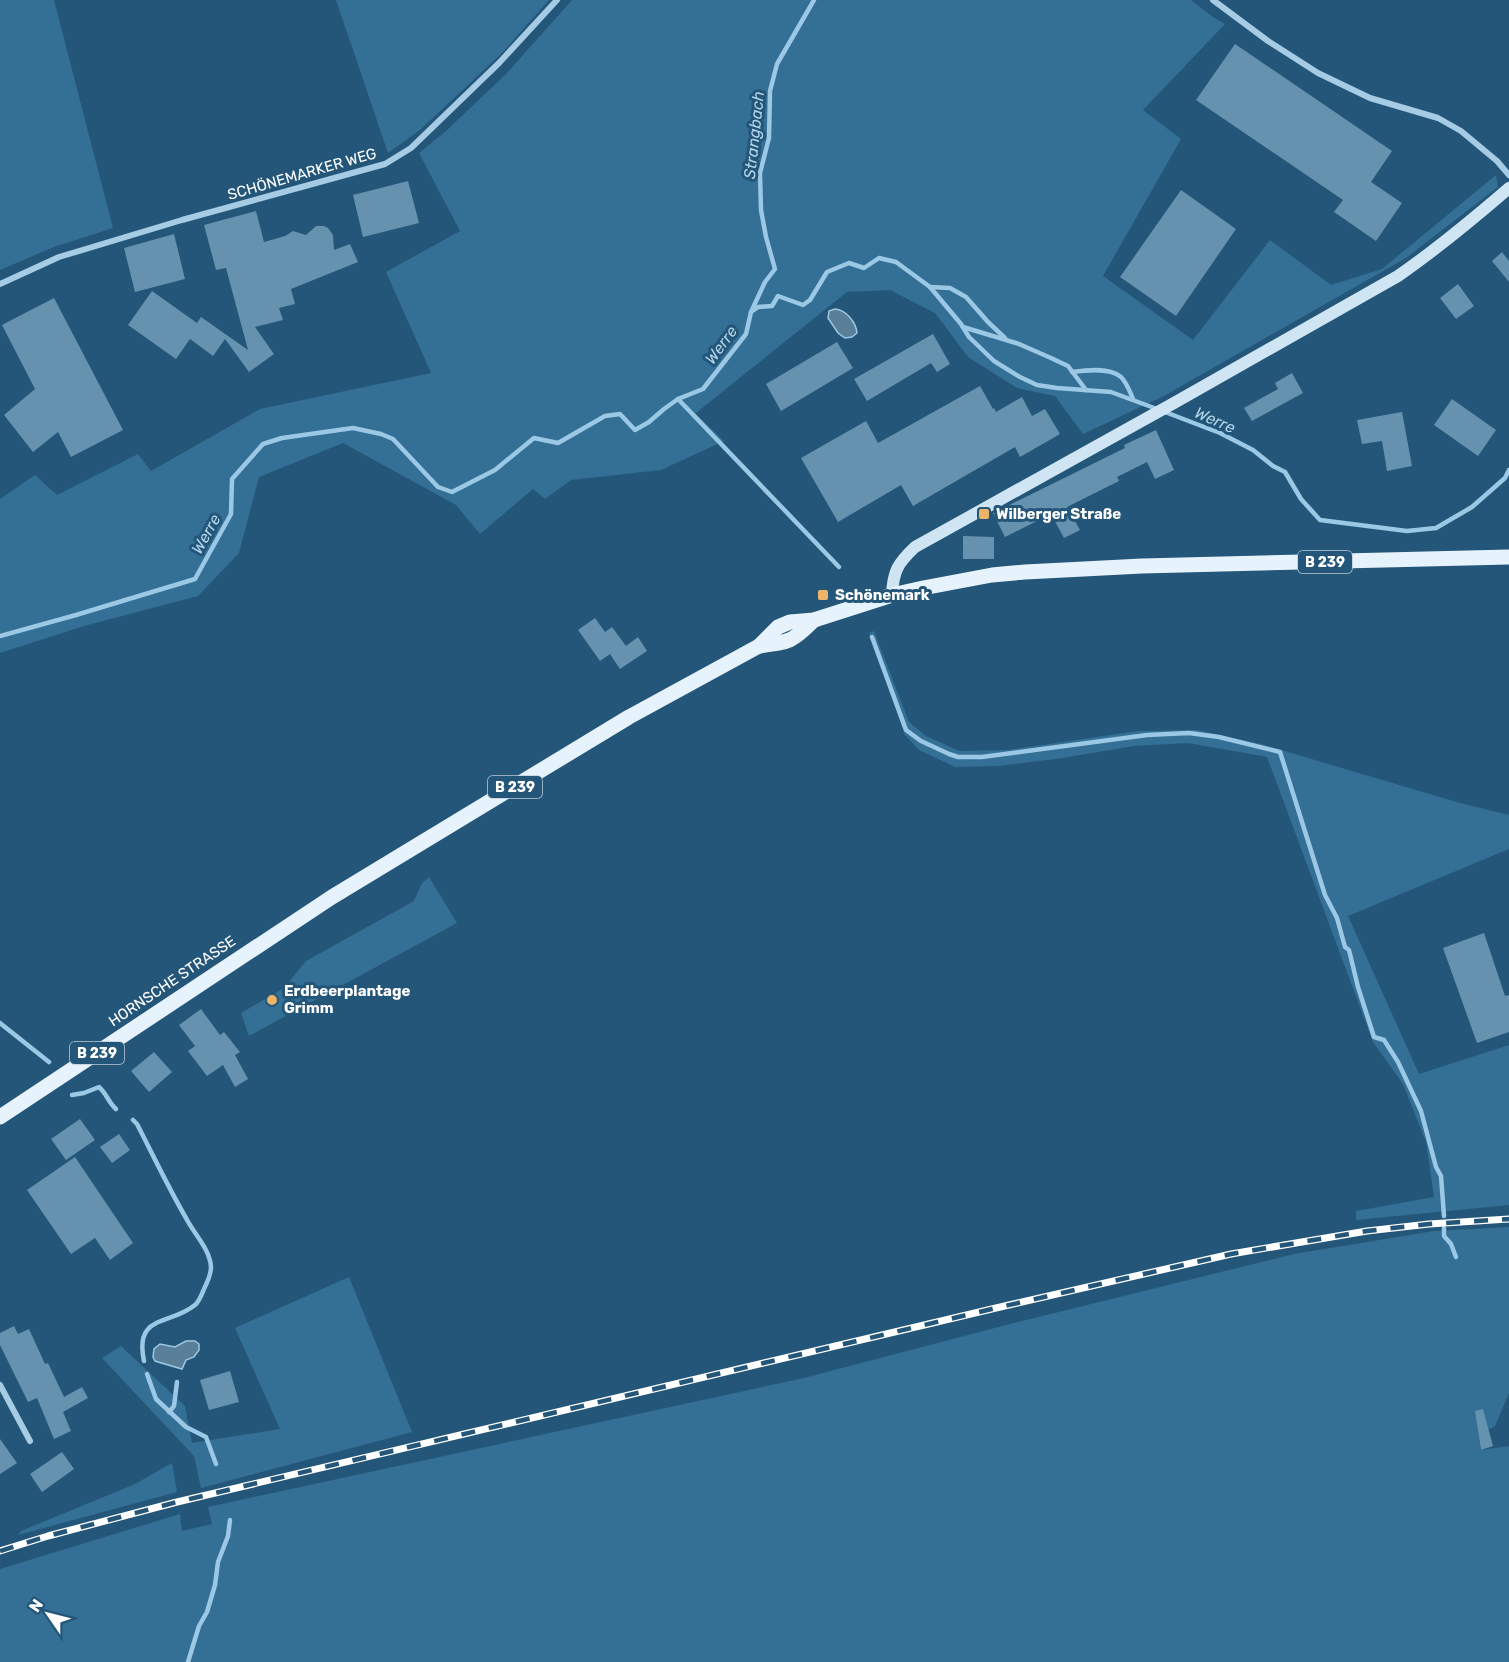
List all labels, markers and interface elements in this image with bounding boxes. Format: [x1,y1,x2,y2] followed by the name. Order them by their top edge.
[740,90,768,180] water label: Strangbach
[225,144,379,204] street label: SCHÖNEMARKER WEG
[701,322,741,368] water label: Werre
[1192,403,1238,437] water label: Werre
[996,505,1121,523] place label: Wilberger Straße
[977,507,991,521] marker: Wilberger Straße
[187,511,225,557] water label: Werre
[1298,551,1352,573] road number: B 239
[835,586,930,604] place label: Schönemark
[816,588,830,602] marker: Schönemark
[488,776,542,798] road number: B 239
[105,932,239,1030] street label: HORNSCHE STRASSE
[284,982,410,1017] place label: Erdbeerplantage Grimm
[265,993,279,1007] marker: Erdbeerplantage Grimm
[70,1042,124,1064] road number: B 239
[18,1584,78,1644] north arrow
[25,1596,47,1616] text: N

